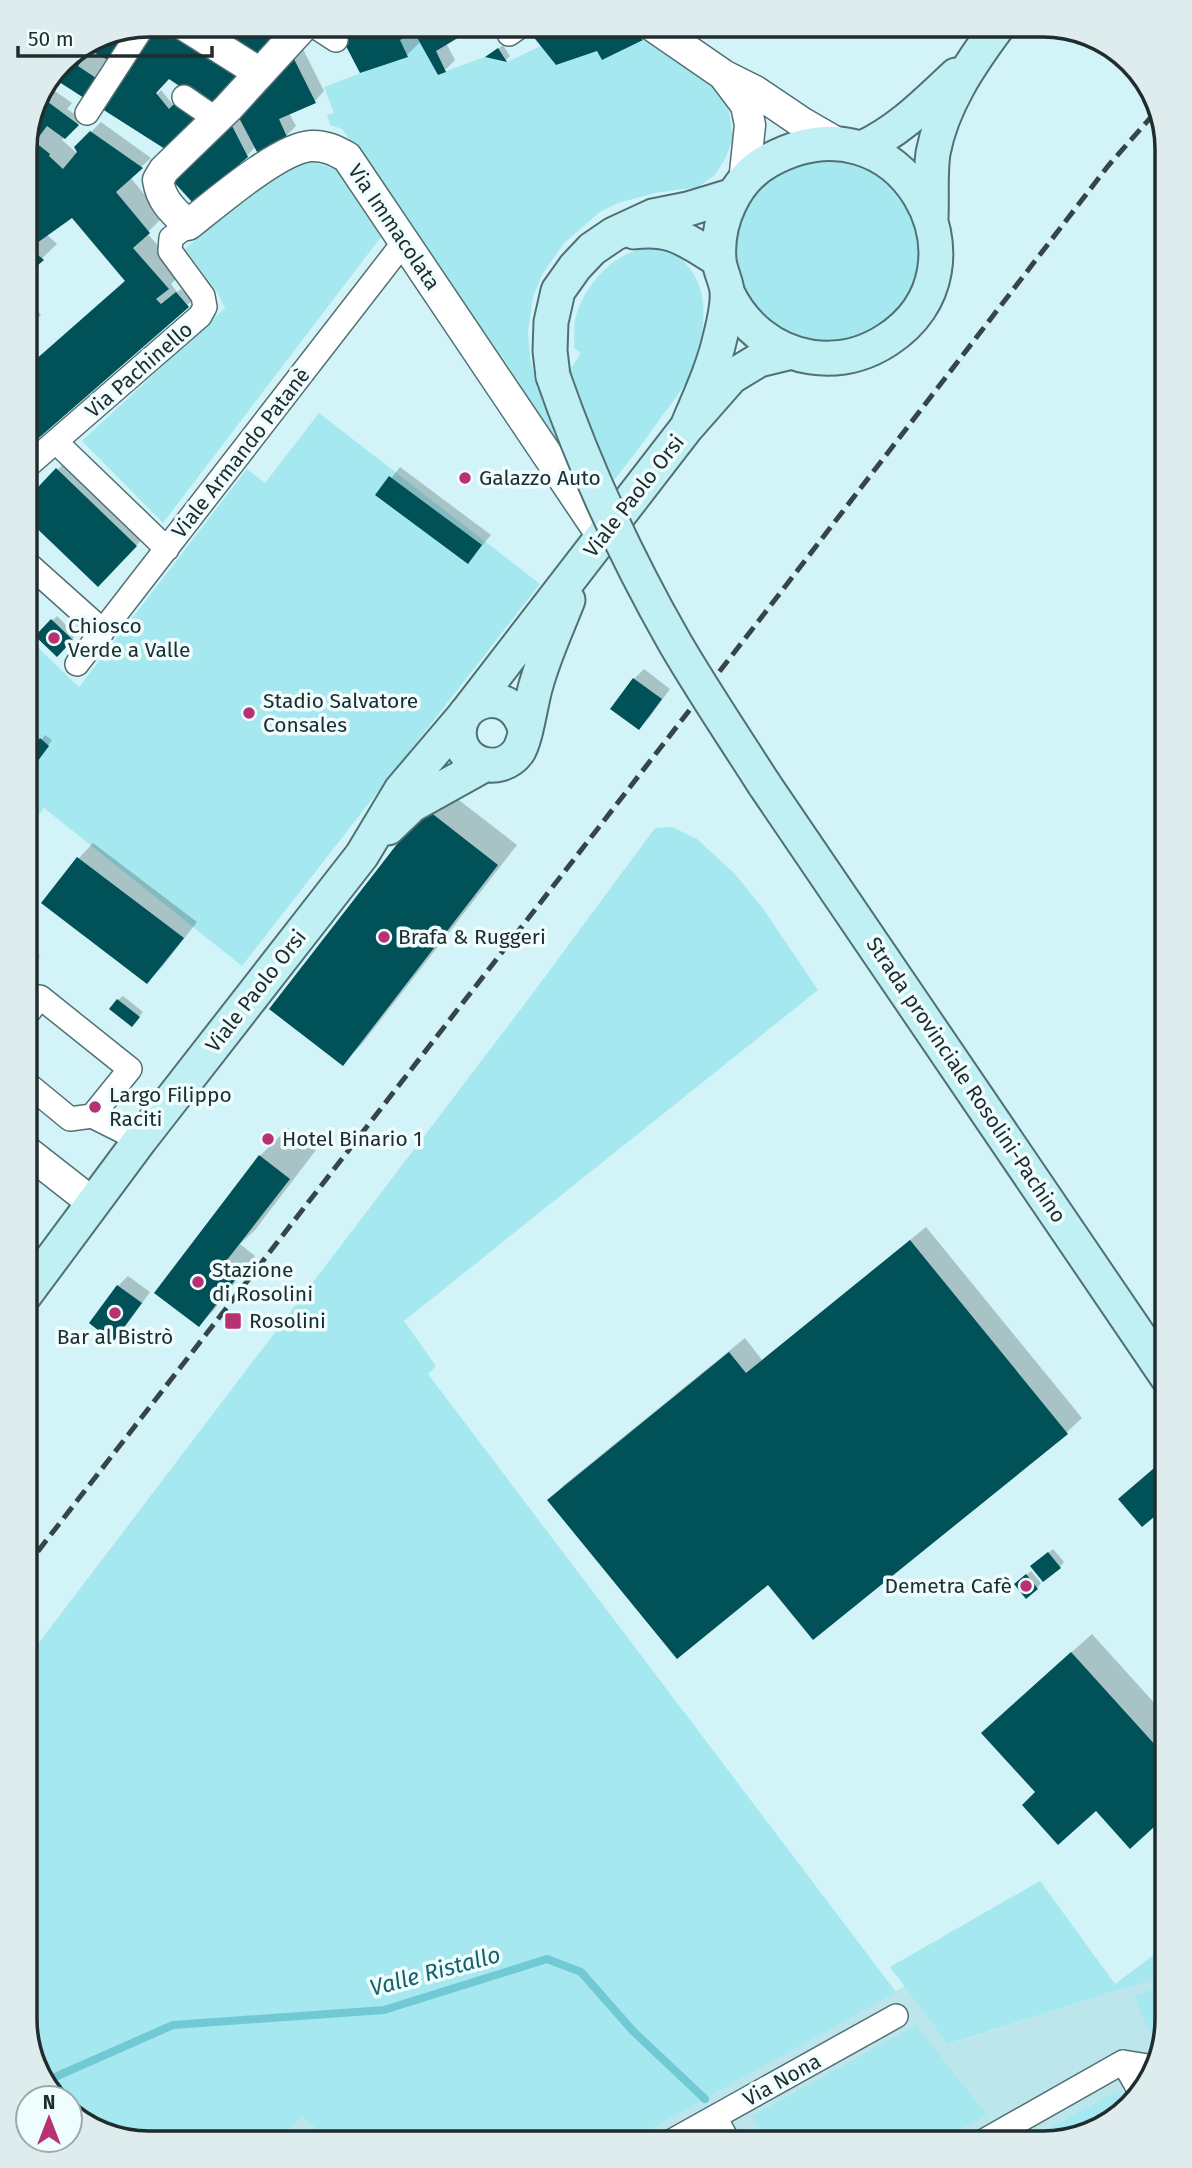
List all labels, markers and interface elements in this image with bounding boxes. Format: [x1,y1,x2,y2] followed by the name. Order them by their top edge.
[18,14,212,58] scale bar
[28,26,74,52] text: 50 m
[342,159,446,295] street label: Via Immacolata
[80,316,198,424] street label: Via Pachinello
[166,363,316,543] street label: Viale Armando Patanè
[578,429,690,563] street label: Viale Paolo Orsi
[479,465,601,491] place label: Galazzo Auto
[457,470,473,486] marker: Galazzo Auto
[68,613,190,663] place label: Chiosco Verde a Valle
[46,630,62,646] marker: Chiosco Verde a Valle
[263,688,418,738] place label: Stadio Salvatore Consales
[241,705,257,721] marker: Stadio Salvatore Consales
[200,924,312,1058] street label: Viale Paolo Orsi
[398,924,546,950] place label: Brafa & Ruggeri
[376,929,392,945] marker: Brafa & Ruggeri
[860,932,1072,1228] street label: Strada provinciale Rosolini-Pachino
[109,1082,232,1132] place label: Largo Filippo Raciti
[87,1099,103,1115] marker: Largo Filippo Raciti
[282,1126,422,1152] place label: Hotel Binario 1
[260,1131,276,1147] marker: Hotel Binario 1
[212,1257,313,1307] place label: Stazione di Rosolini
[190,1274,206,1290] marker: Stazione di Rosolini
[107,1305,123,1321] marker: Bar al Bistrò
[249,1308,326,1334] place label: Rosolini
[223,1311,243,1331] marker: Rosolini
[57,1324,173,1350] place label: Bar al Bistrò
[884,1573,1012,1599] place label: Demetra Cafè
[1018,1578,1034,1594] marker: Demetra Cafè
[367,1940,503,2002] water label: Valle Ristallo
[739,2048,825,2112] street label: Via Nona
[14,2084,84,2154] north arrow
[43,2091,55,2114] text: N

